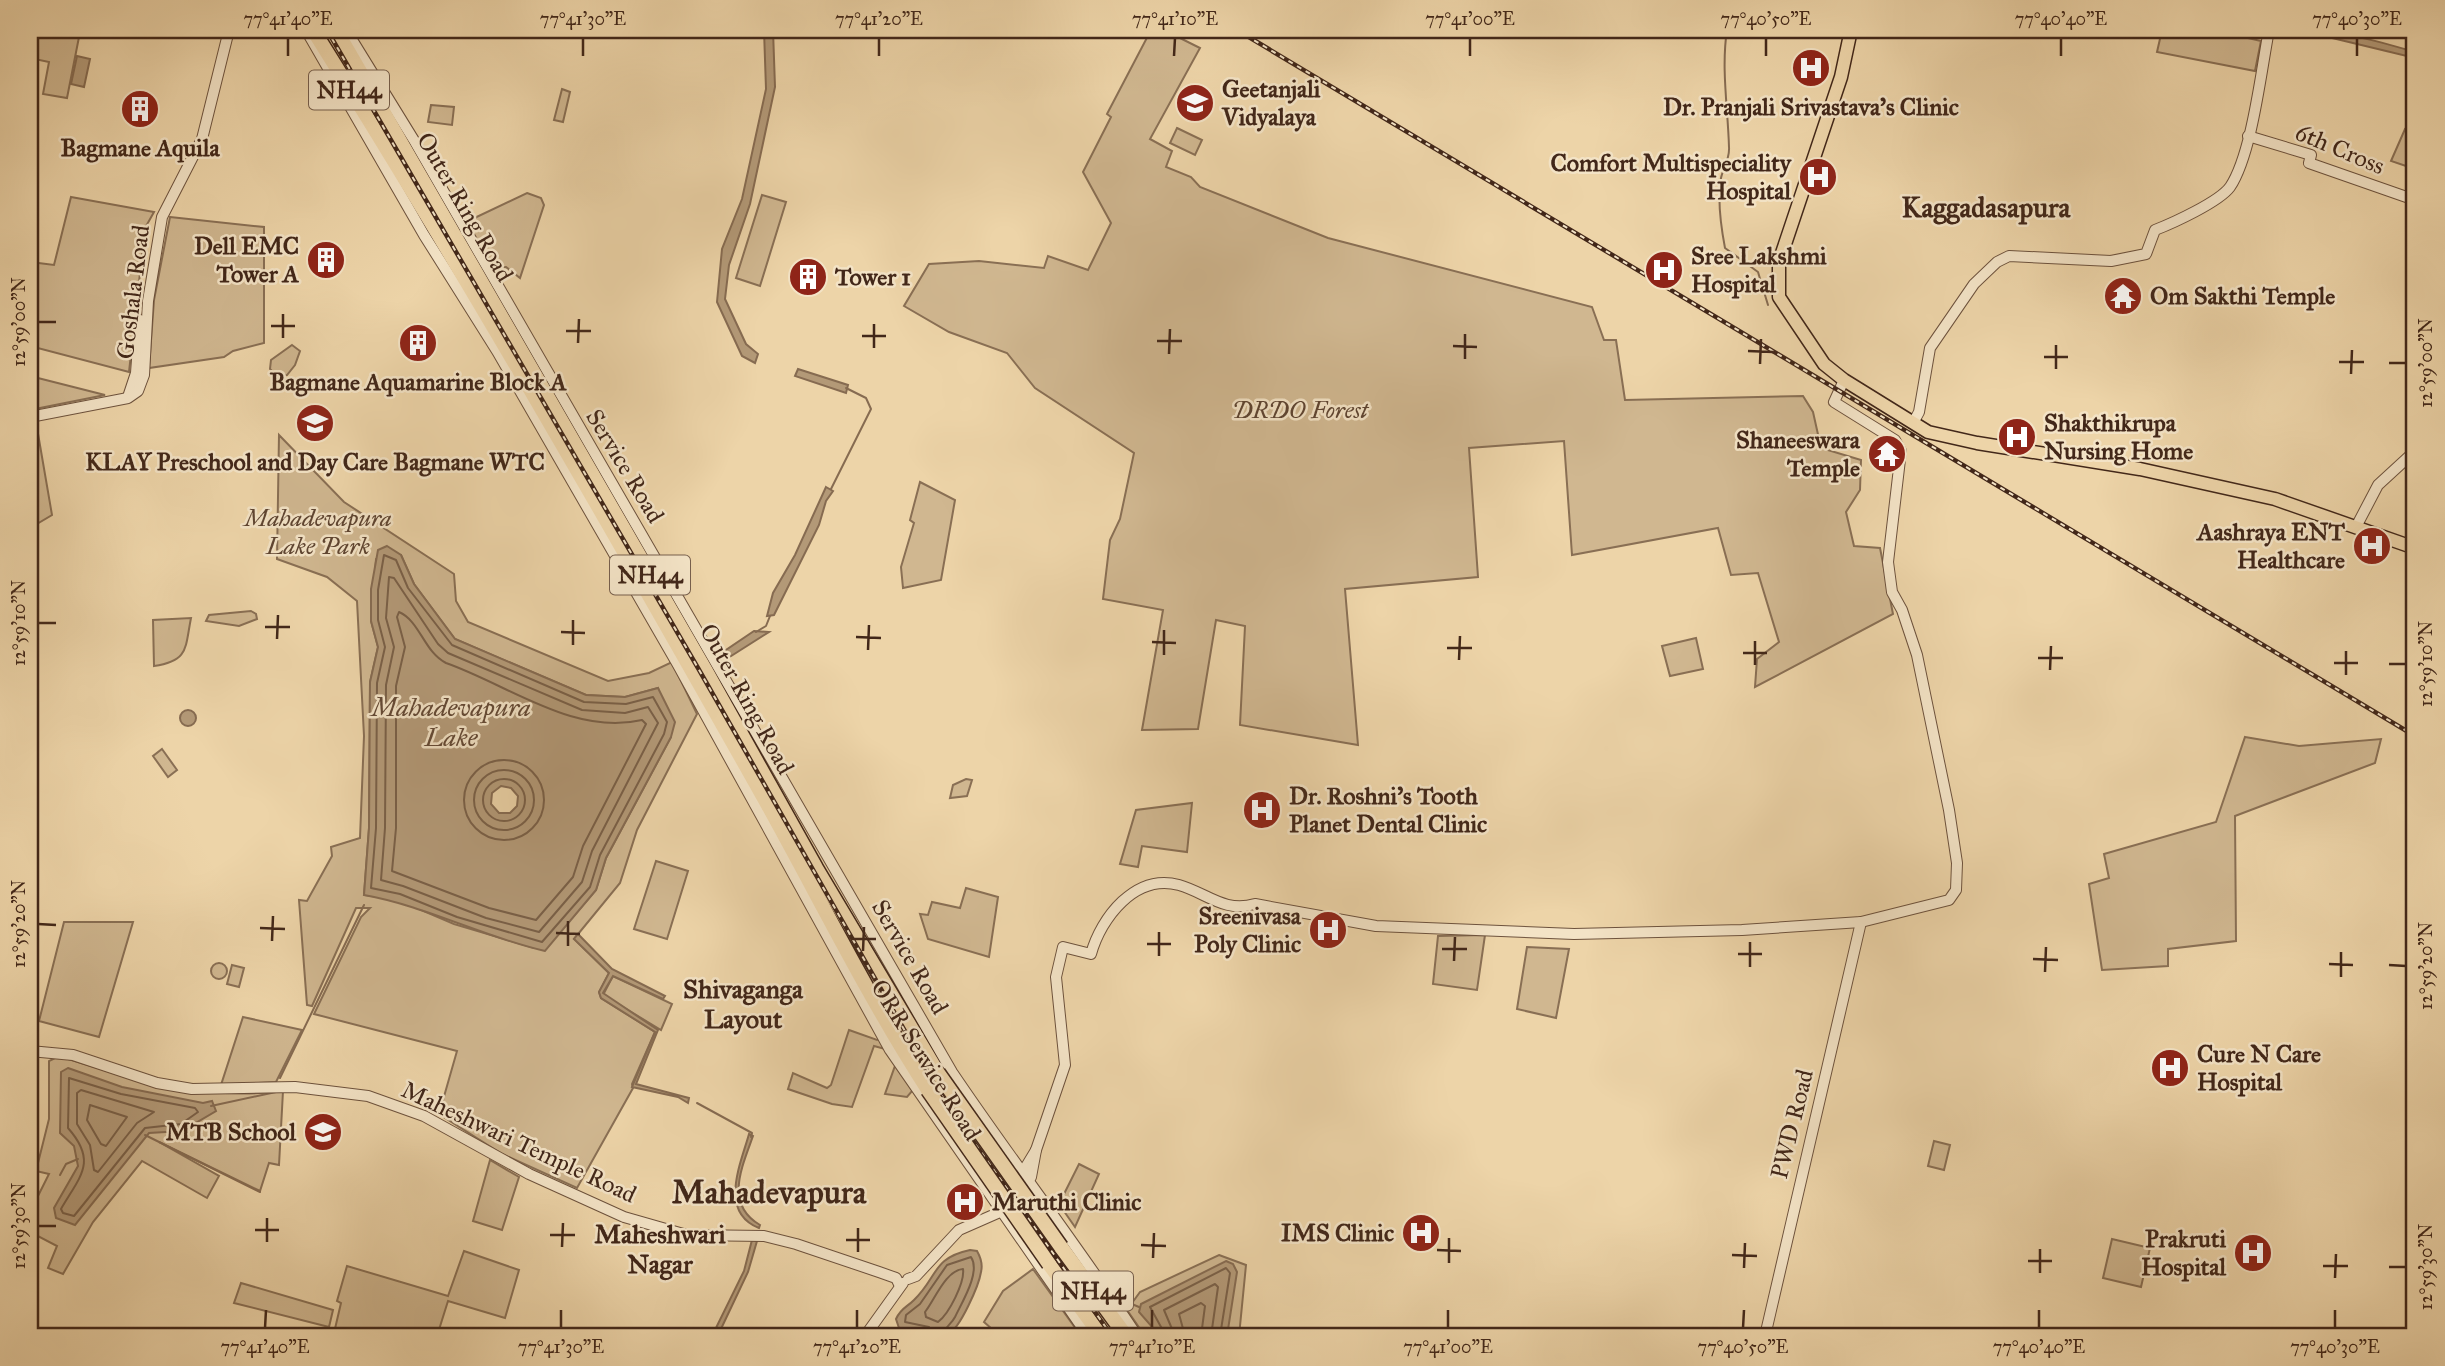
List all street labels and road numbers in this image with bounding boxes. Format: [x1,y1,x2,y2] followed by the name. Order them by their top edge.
[309,71,389,110] road number: NH44
[2291,117,2389,181] street label: 6th Cross
[410,127,520,287] street label: Outer Ring Road
[110,223,156,361] street label: Goshala Road
[579,404,671,528] street label: Service Road
[610,555,690,594] road number: NH44
[693,618,801,780] street label: Outer Ring Road
[865,894,955,1020] street label: Service Road
[864,974,988,1146] street label: ORR Service Road
[1764,1066,1820,1182] street label: PWD Road
[397,1074,641,1210] street label: Maheshwari Temple Road
[1053,1272,1133,1310] road number: NH44

